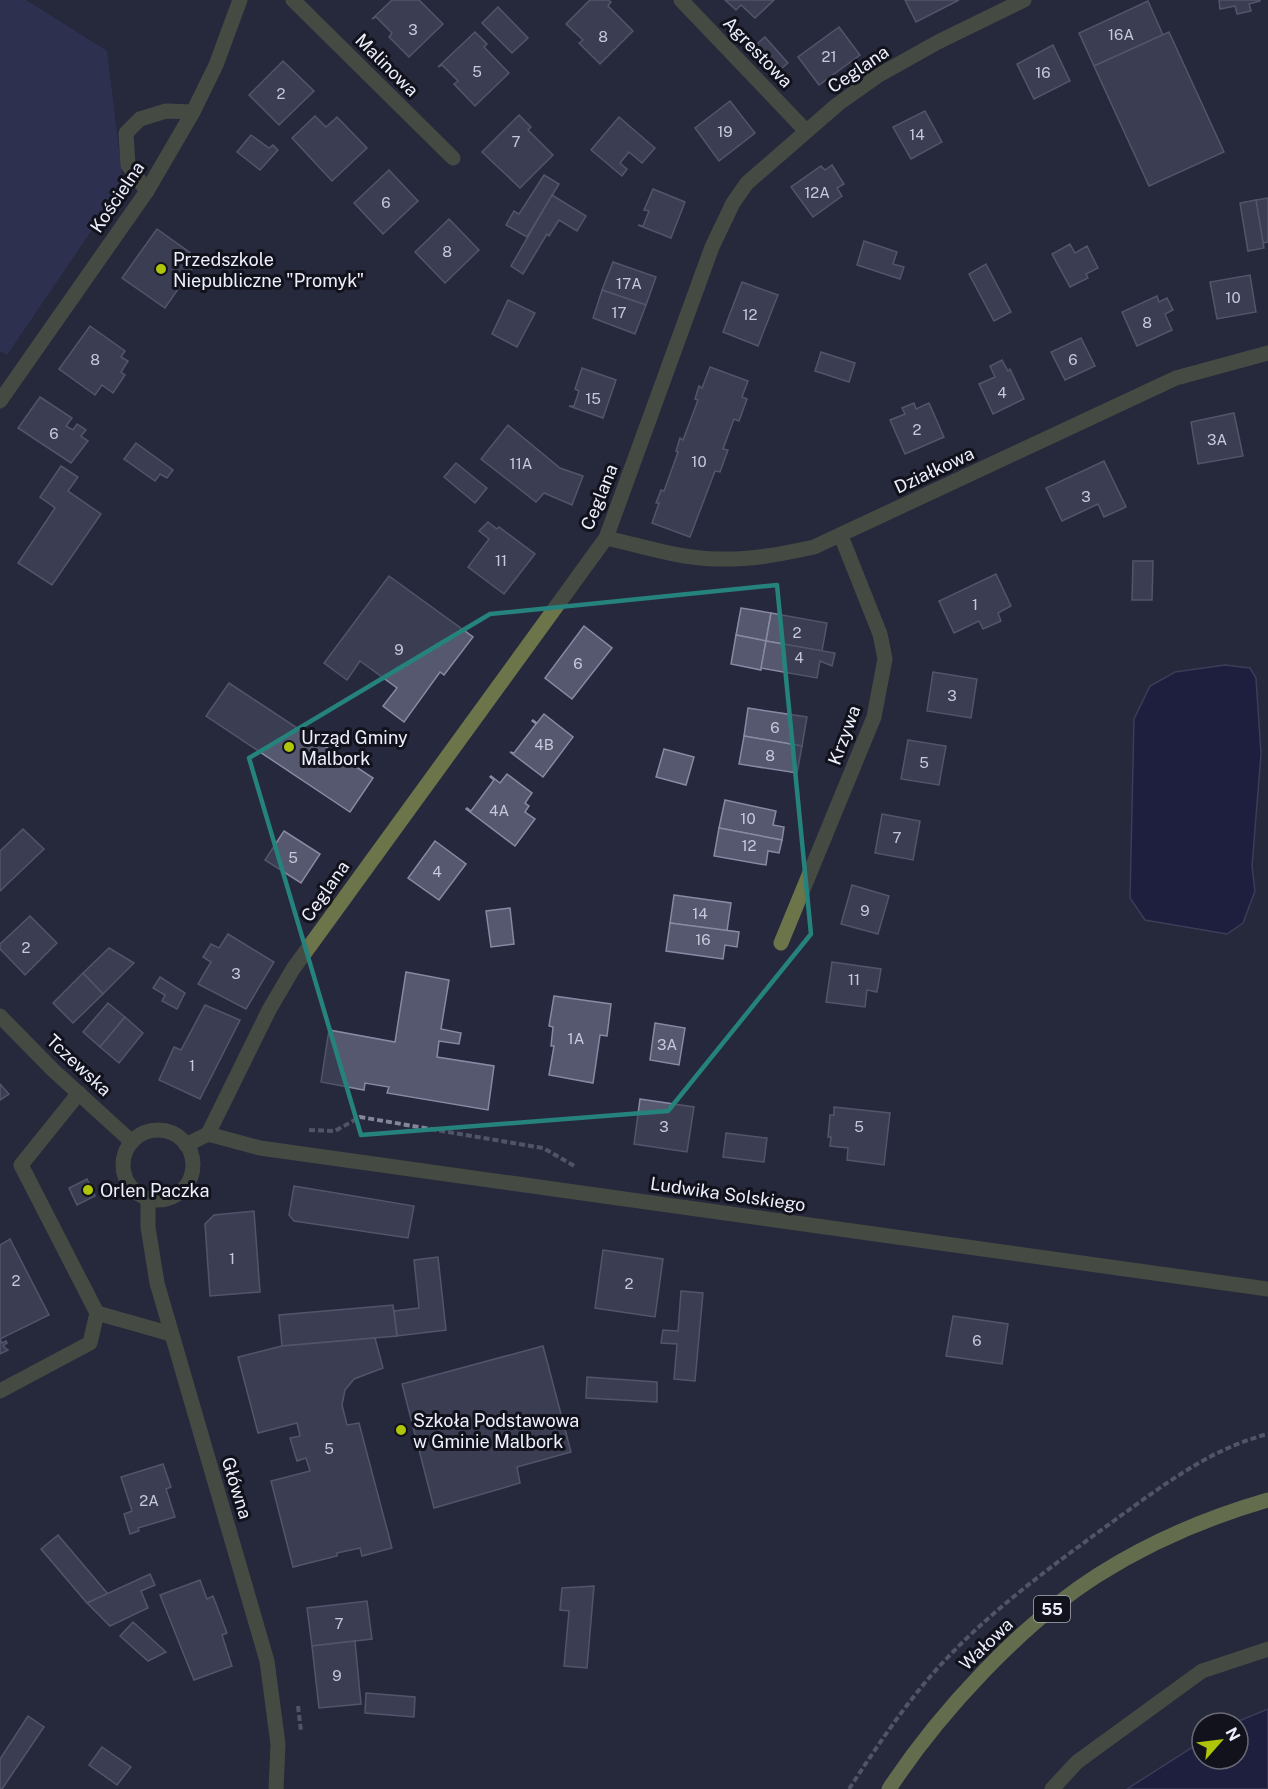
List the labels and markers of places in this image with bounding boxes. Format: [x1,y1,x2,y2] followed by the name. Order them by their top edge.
[173,249,364,291] place label: Przedszkole Niepubliczne "Promyk"
[154,262,168,276] marker: Przedszkole Niepubliczne "Promyk"
[301,727,408,769] place label: Urząd Gminy Malbork
[282,740,296,754] marker: Urząd Gminy Malbork
[100,1180,209,1201] place label: Orlen Paczka
[81,1183,95,1197] marker: Orlen Paczka
[413,1410,579,1452] place label: Szkoła Podstawowa w Gminie Malbork
[394,1423,408,1437] marker: Szkoła Podstawowa w Gminie Malbork

